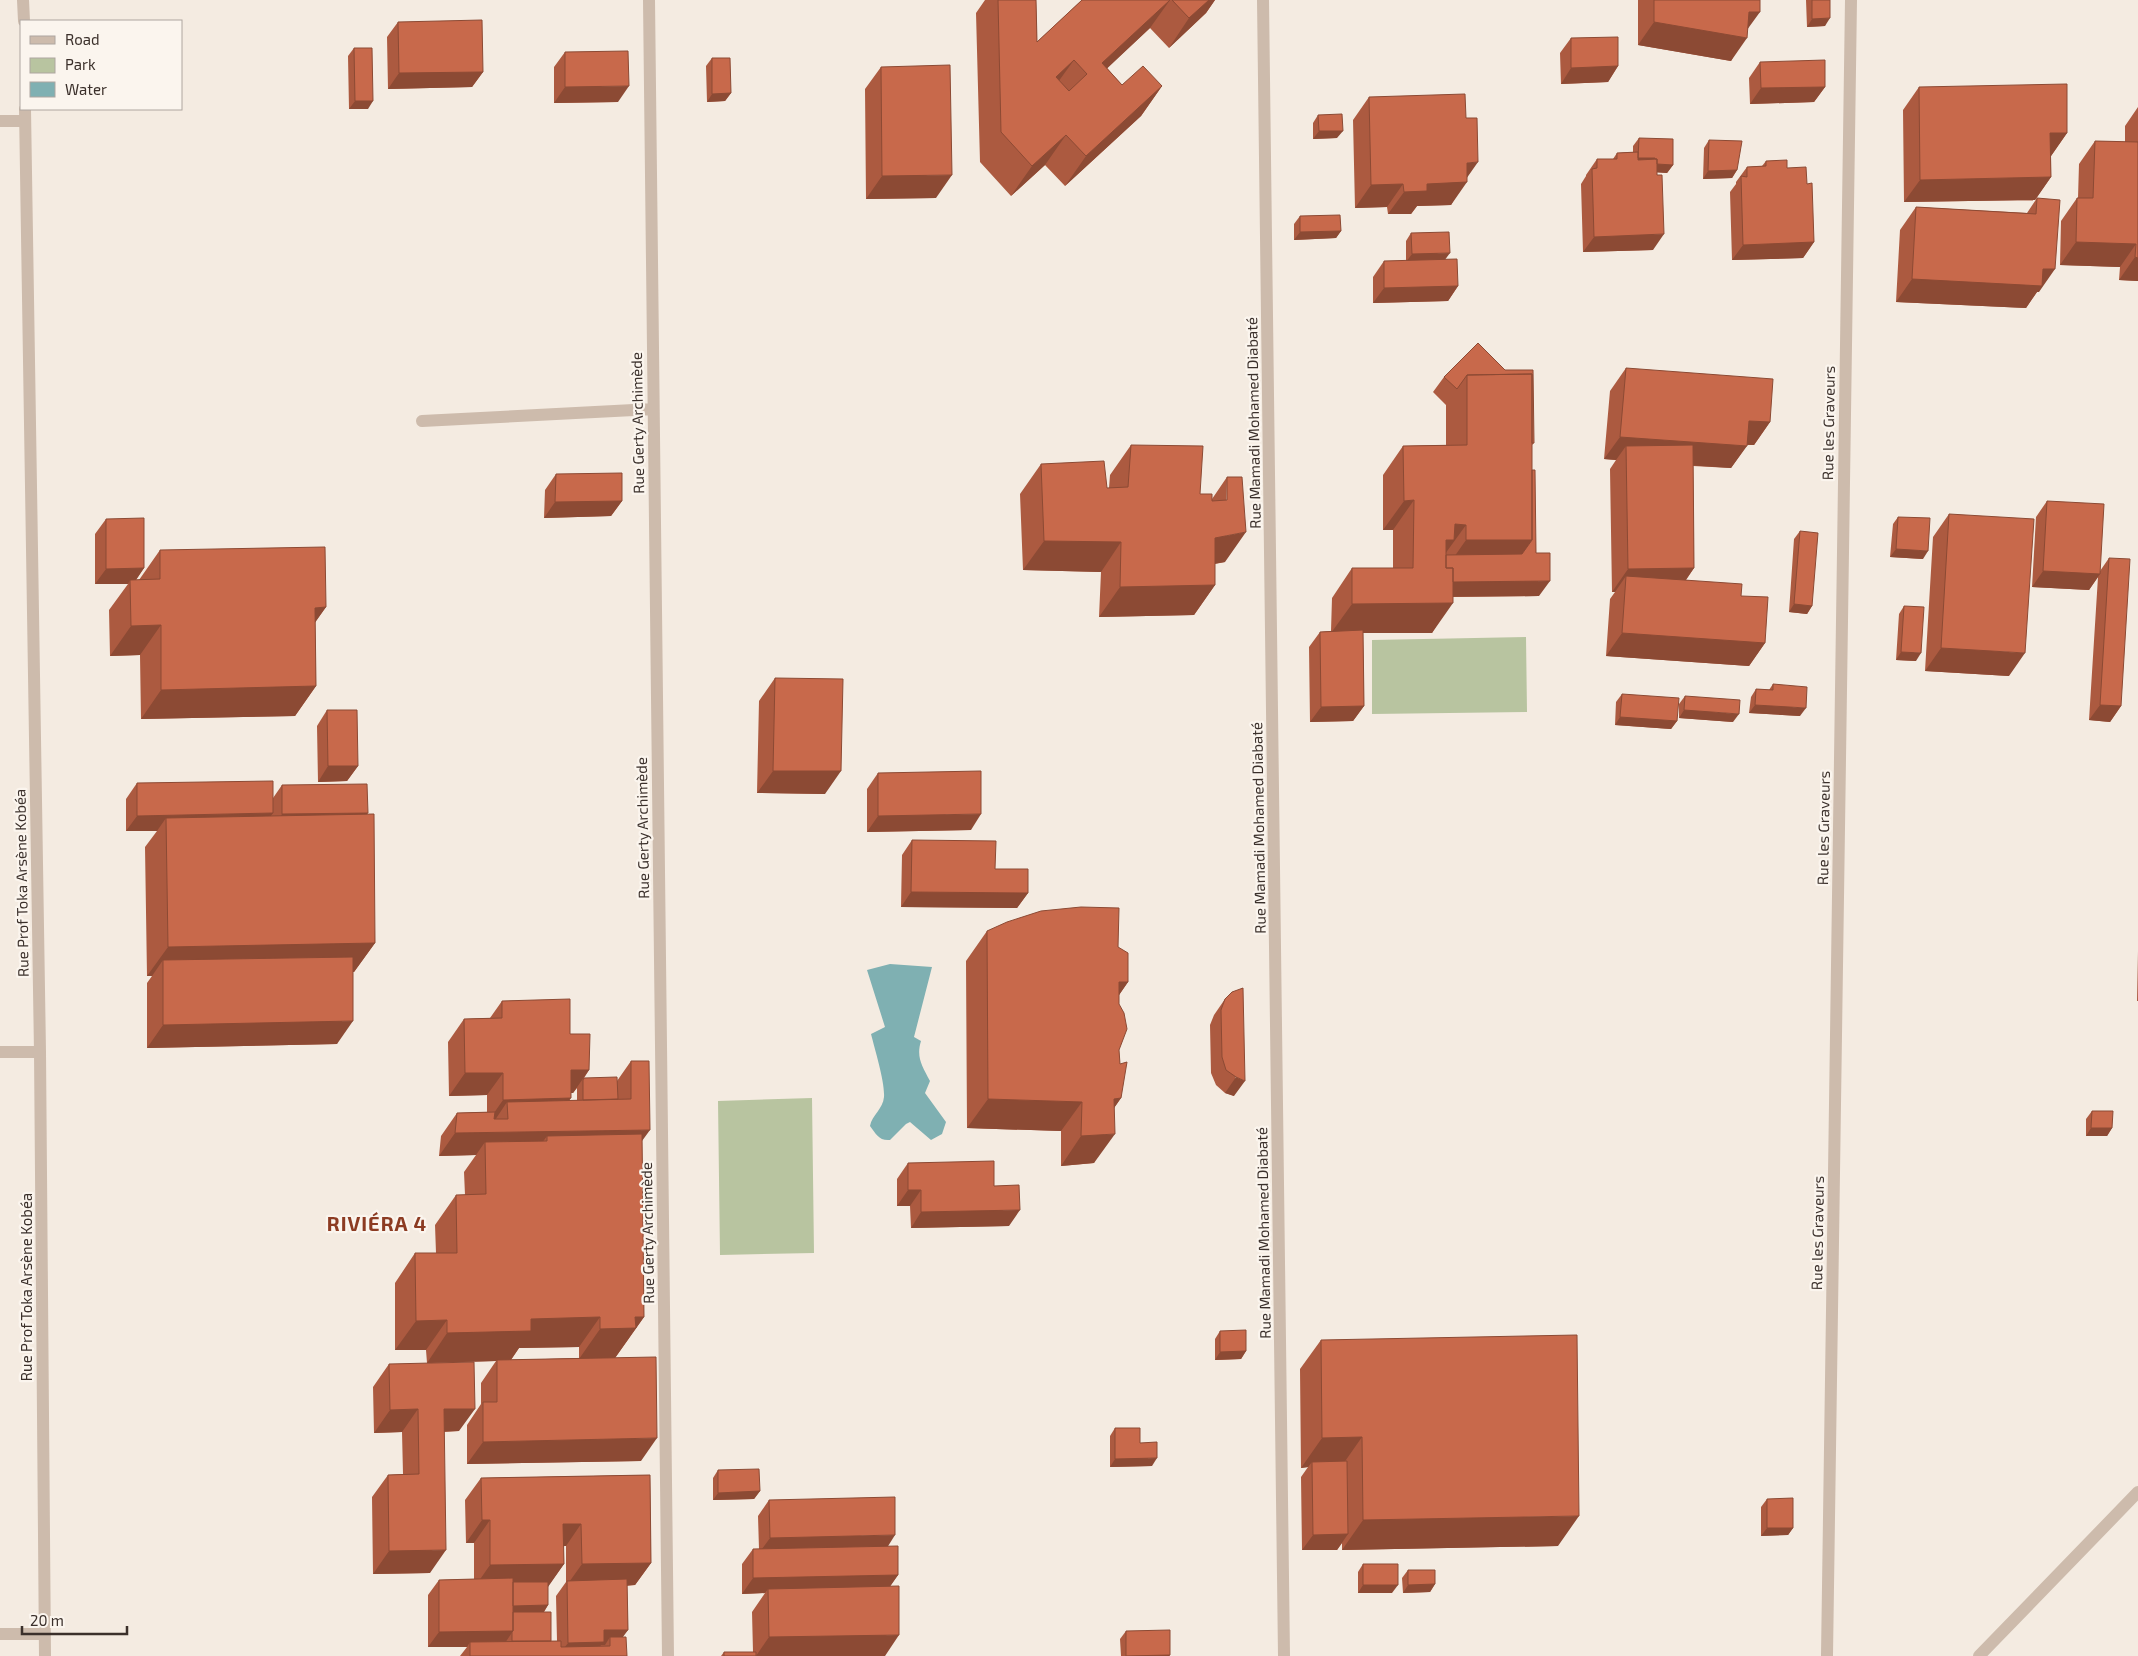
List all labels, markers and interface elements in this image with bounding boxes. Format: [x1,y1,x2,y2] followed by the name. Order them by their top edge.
[20,20,182,110] legend
[65,30,100,48] text: Road
[65,55,96,73] text: Park
[65,80,107,98] text: Water
[1242,317,1264,529] street label: Rue Mamadi Mohamed Diabaté
[627,352,647,494] street label: Rue Gerty Archimède
[1818,366,1838,480] street label: Rue les Graveurs
[1247,722,1269,934] street label: Rue Mamadi Mohamed Diabaté
[632,757,652,899] street label: Rue Gerty Archimède
[1813,771,1833,885] street label: Rue les Graveurs
[10,789,32,977] street label: Rue Prof Toka Arsène Kobéa
[1252,1127,1274,1339] street label: Rue Mamadi Mohamed Diabaté
[637,1162,657,1304] street label: Rue Gerty Archimède
[1807,1176,1827,1290] street label: Rue les Graveurs
[17,1193,35,1381] street label: Rue Prof Toka Arsène Kobéa
[327,1211,427,1235] district label: RIVIÉRA 4
[22,1604,128,1636] scale bar
[30,1611,64,1629] text: 20 m

